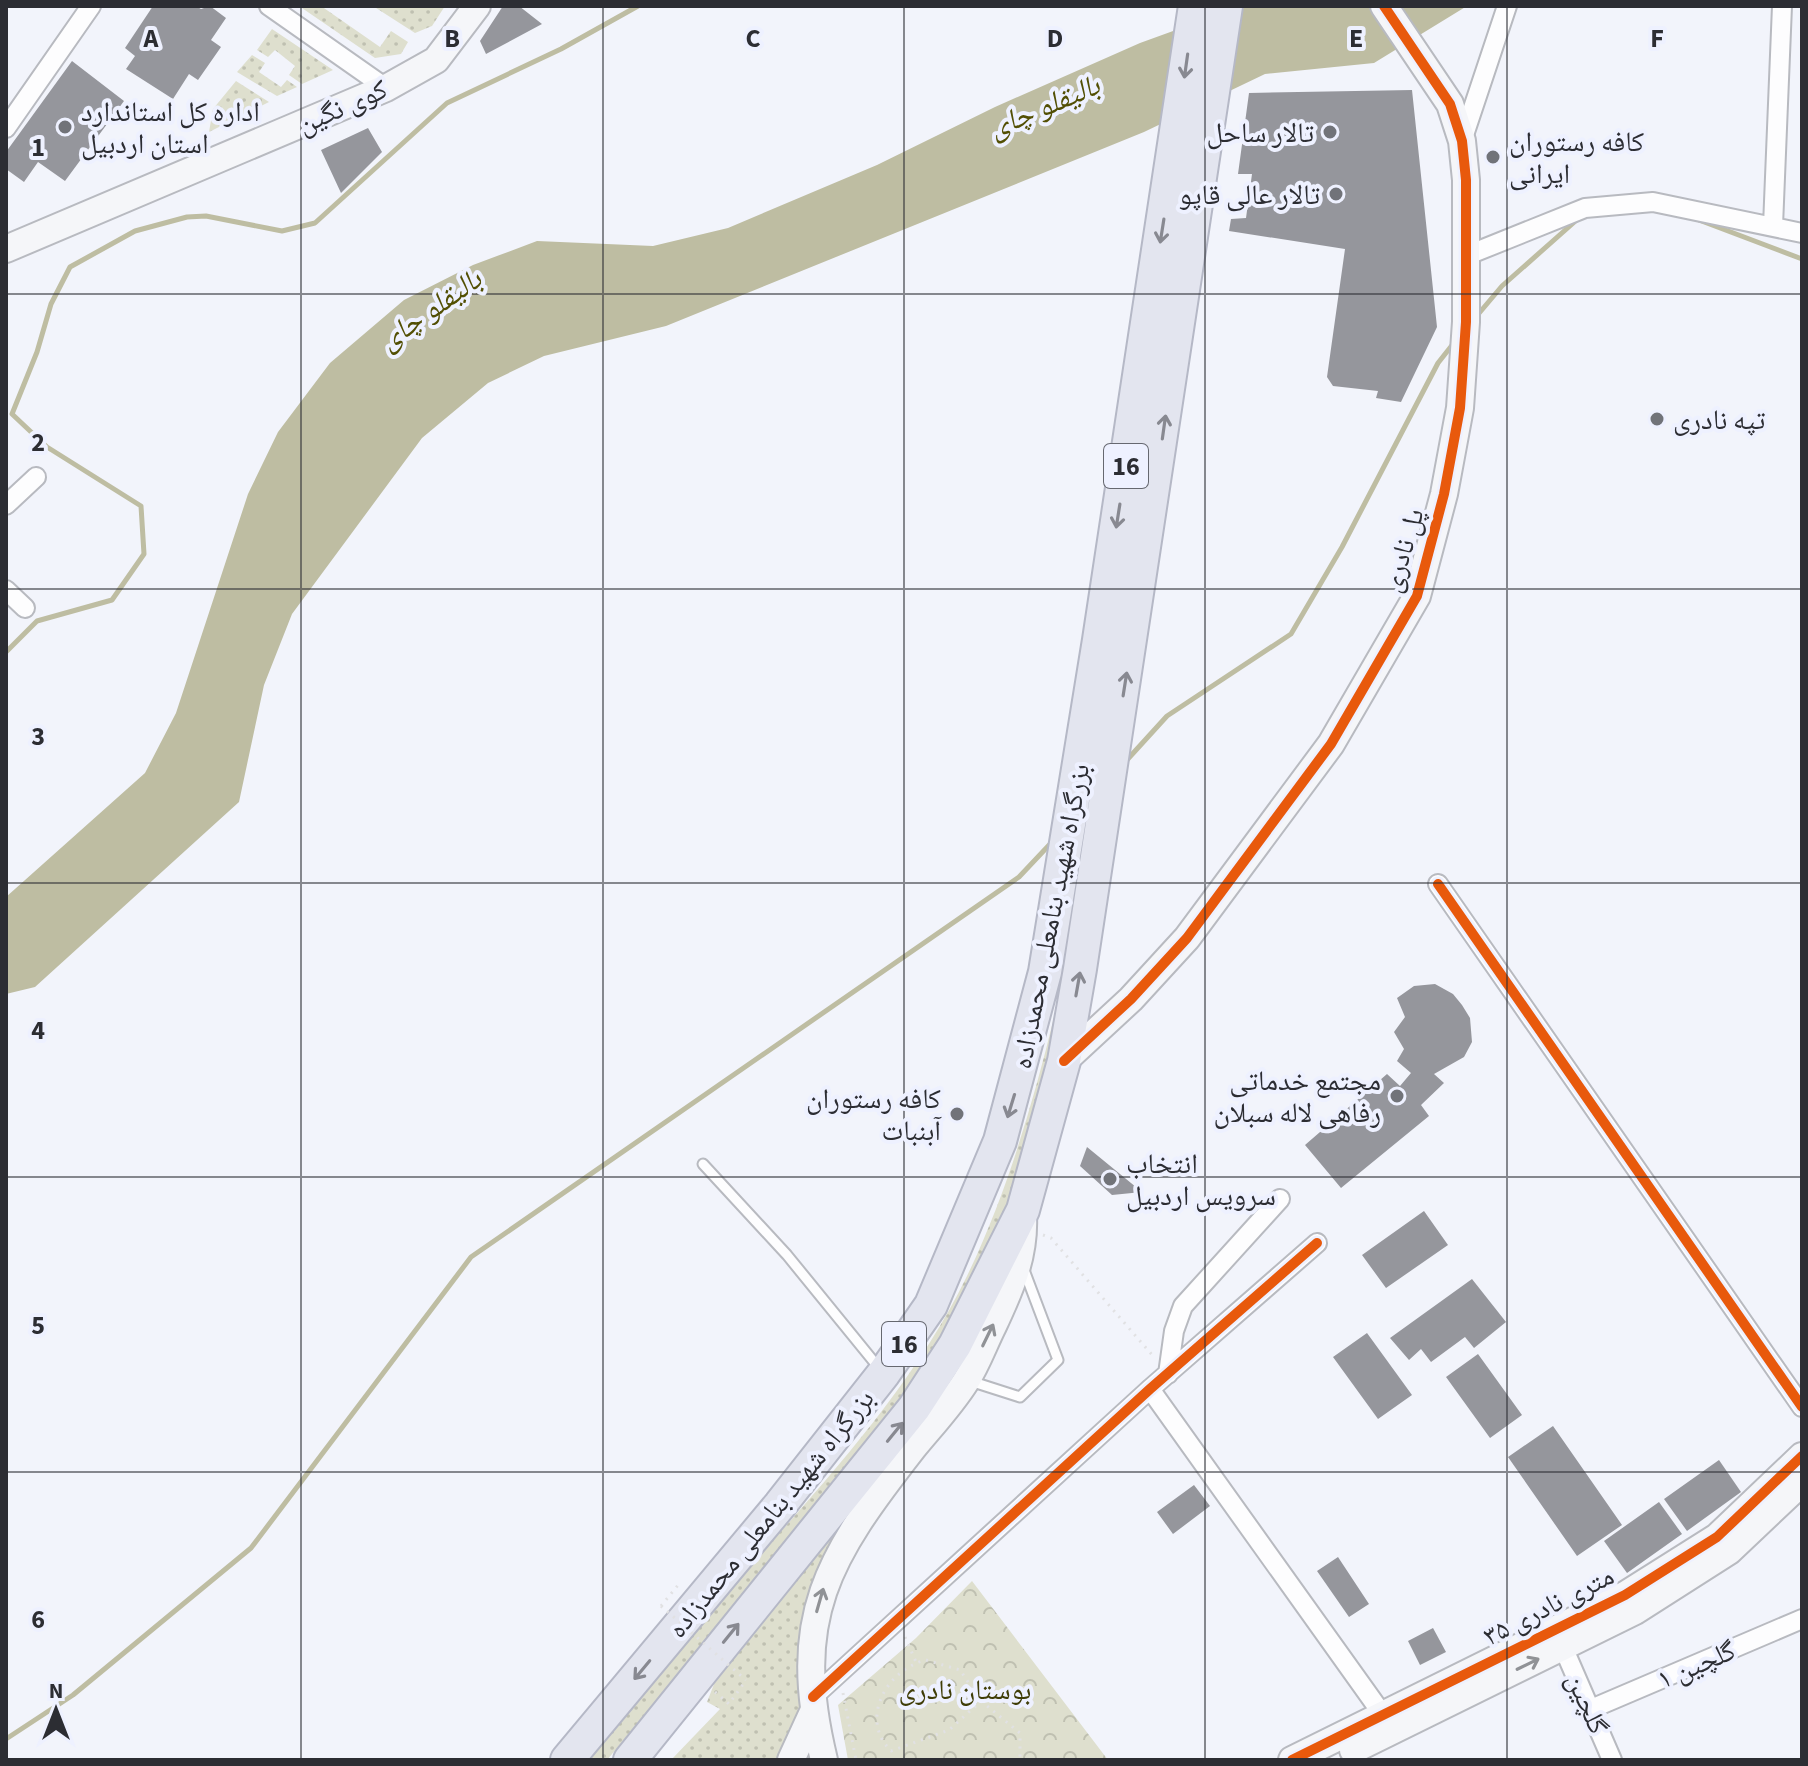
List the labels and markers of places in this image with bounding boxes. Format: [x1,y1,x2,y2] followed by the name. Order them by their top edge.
[81,92,260,164] place label: اداره کل استاندارد استان اردبیل
[1207,113,1314,153] place label: تالار ساحل
[56,118,74,136] marker: اداره کل استاندارد استان اردبیل
[1509,122,1644,194] place label: کافه رستوران ایرانی
[1321,123,1339,141] marker: تالار ساحل
[1484,148,1502,166] marker: کافه رستوران ایرانی
[1179,175,1320,215] place label: تالار عالی قاپو
[1327,185,1345,203] marker: تالار عالی قاپو
[1673,400,1765,440] place label: تپه نادری
[1648,410,1666,428] marker: تپه نادری
[1214,1061,1381,1133] place label: مجتمع خدماتی رفاهی لاله سبلان
[806,1079,942,1151] place label: کافه رستوران آبنبات
[1388,1087,1406,1105] marker: مجتمع خدماتی رفاهی لاله سبلان
[948,1105,966,1123] marker: کافه رستوران آبنبات
[1126,1144,1276,1216] place label: انتخاب سرویس اردبیل
[1101,1170,1119,1188] marker: انتخاب سرویس اردبیل

